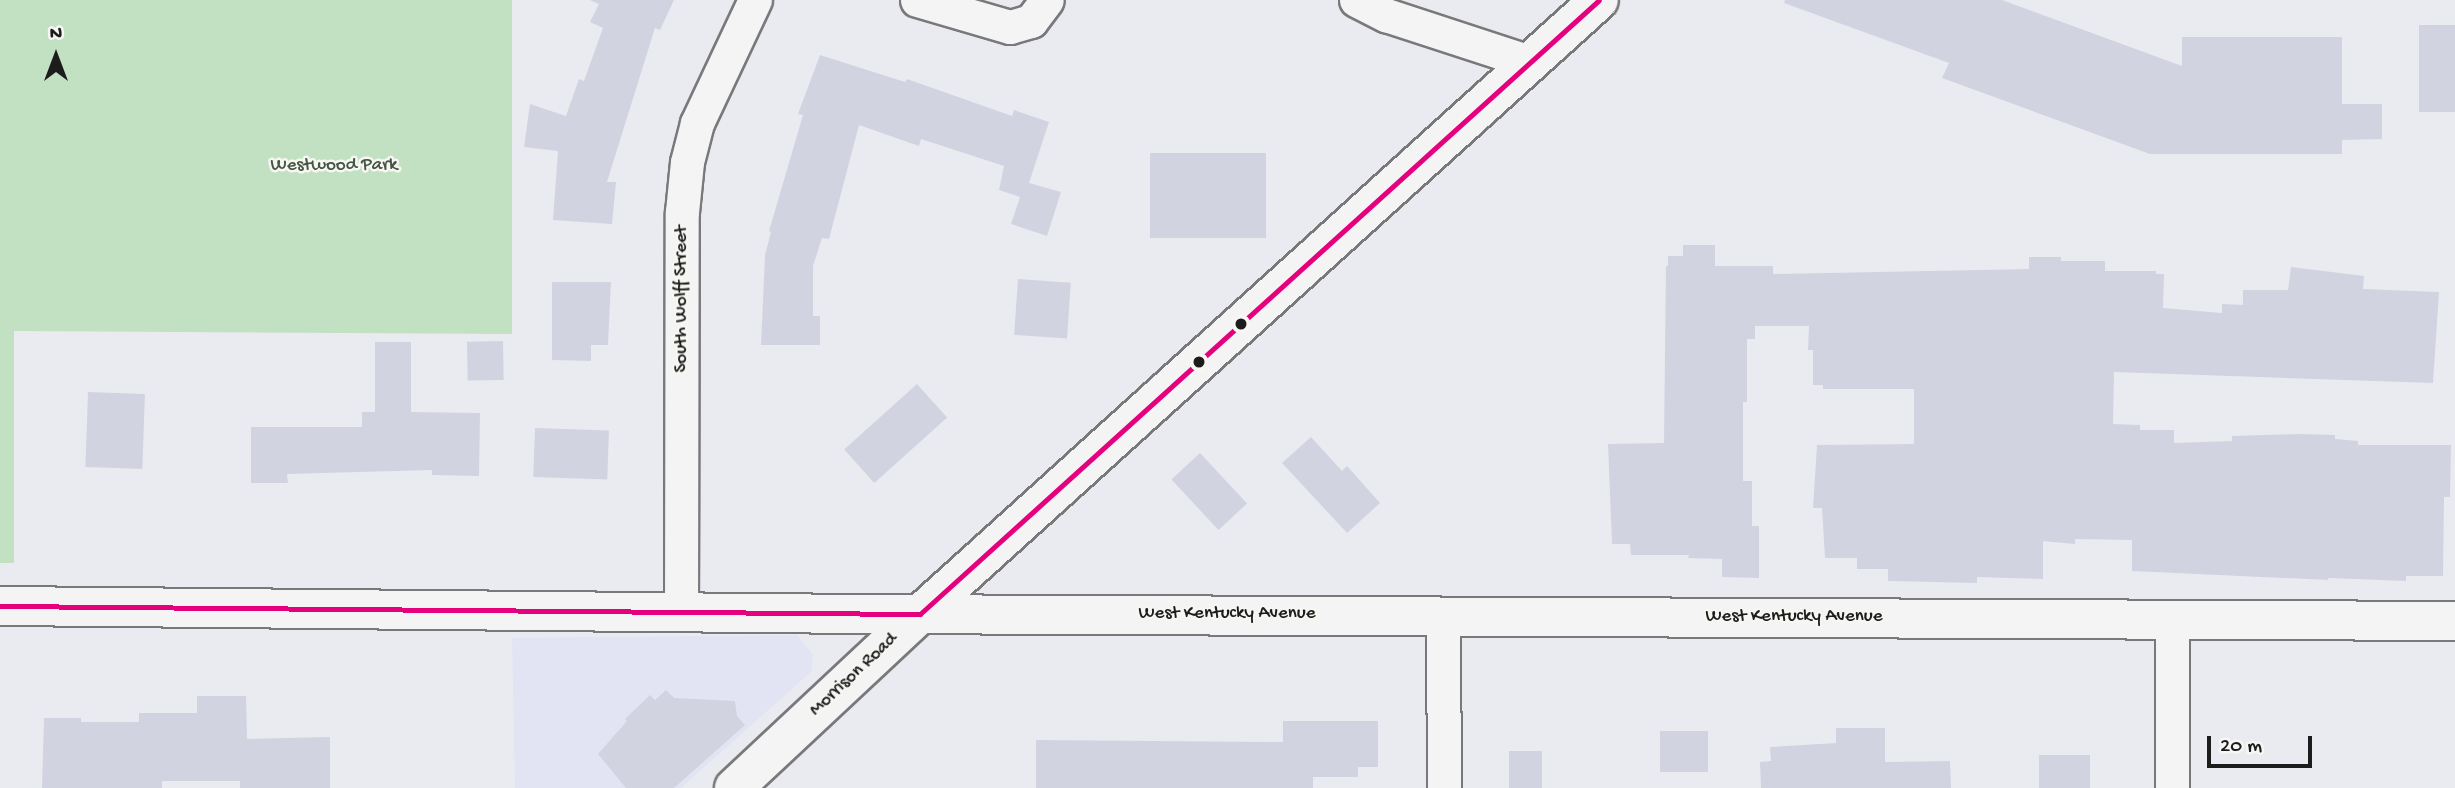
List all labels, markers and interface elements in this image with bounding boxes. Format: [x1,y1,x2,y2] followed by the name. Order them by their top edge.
[21,21,91,91] north arrow
[50,23,62,46] text: N
[270,155,398,177] park label: Westwood Park
[671,225,693,373] street label: South Wolff Street
[1234,317,1248,331] unlabelled marker
[1192,355,1206,369] unlabelled marker
[1138,603,1316,625] street label: West Kentucky Avenue
[1705,606,1883,628] street label: West Kentucky Avenue
[805,628,903,722] street label: Morrison Road
[2210,722,2315,766] scale bar
[2220,735,2262,760] text: 20 m

